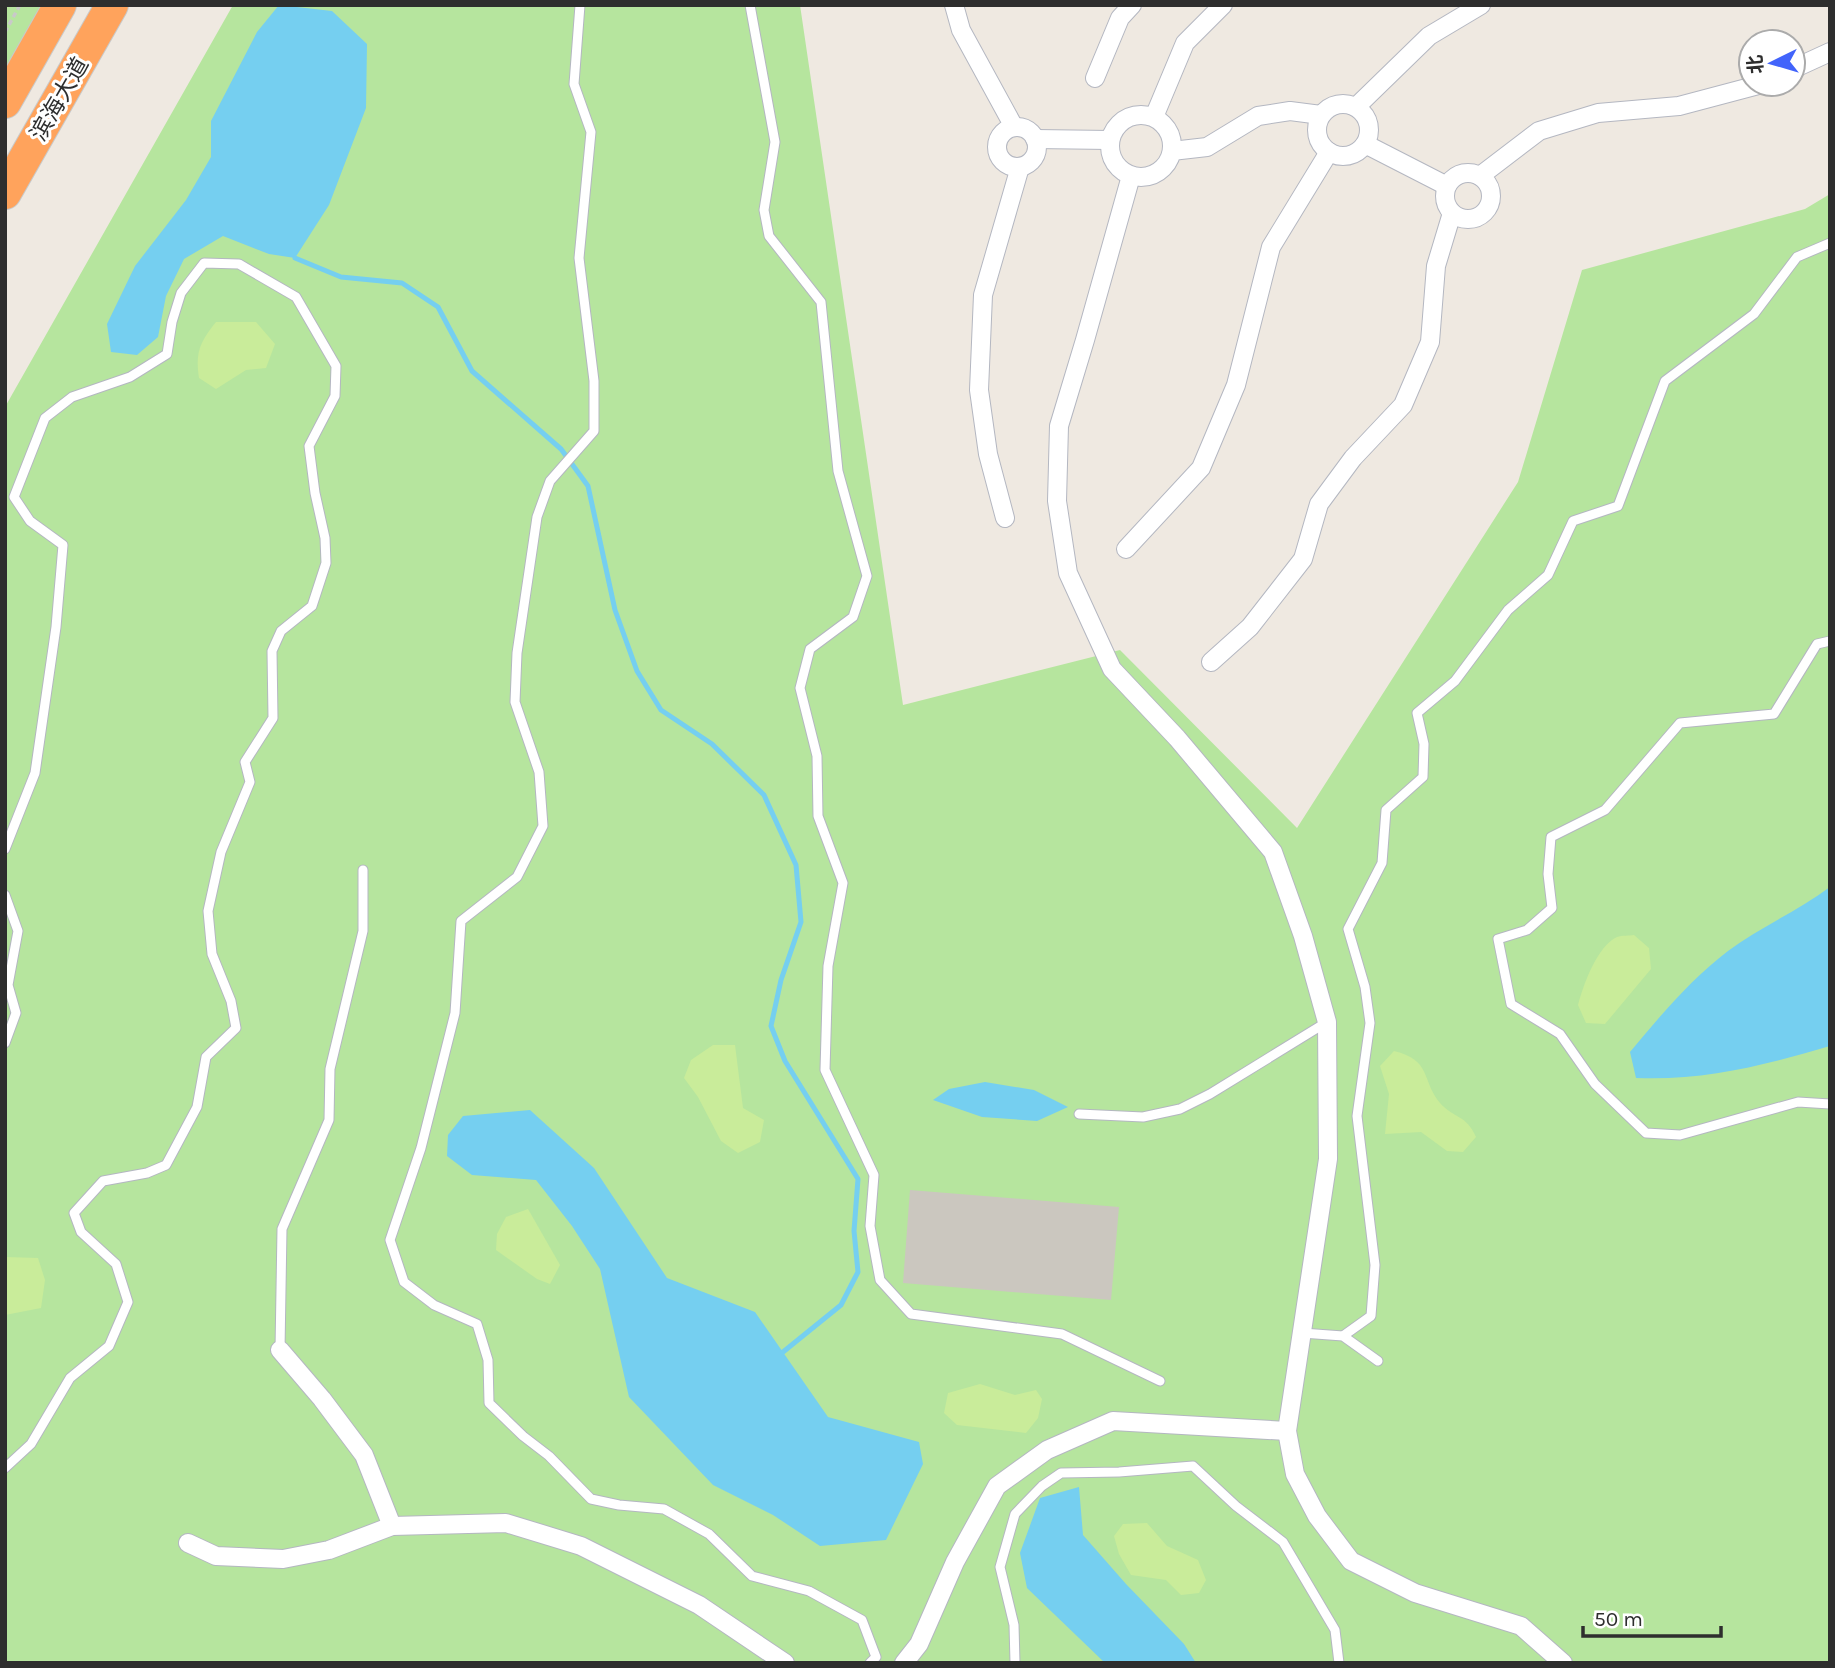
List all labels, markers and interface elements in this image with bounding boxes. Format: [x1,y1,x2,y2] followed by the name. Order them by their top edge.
[1737,28,1807,98] north arrow
[25,53,94,146] street label: 滨海大道
[1744,54,1768,75] text: 北
[1583,1594,1721,1638] scale bar
[1594,1607,1643,1631] text: 50 m

